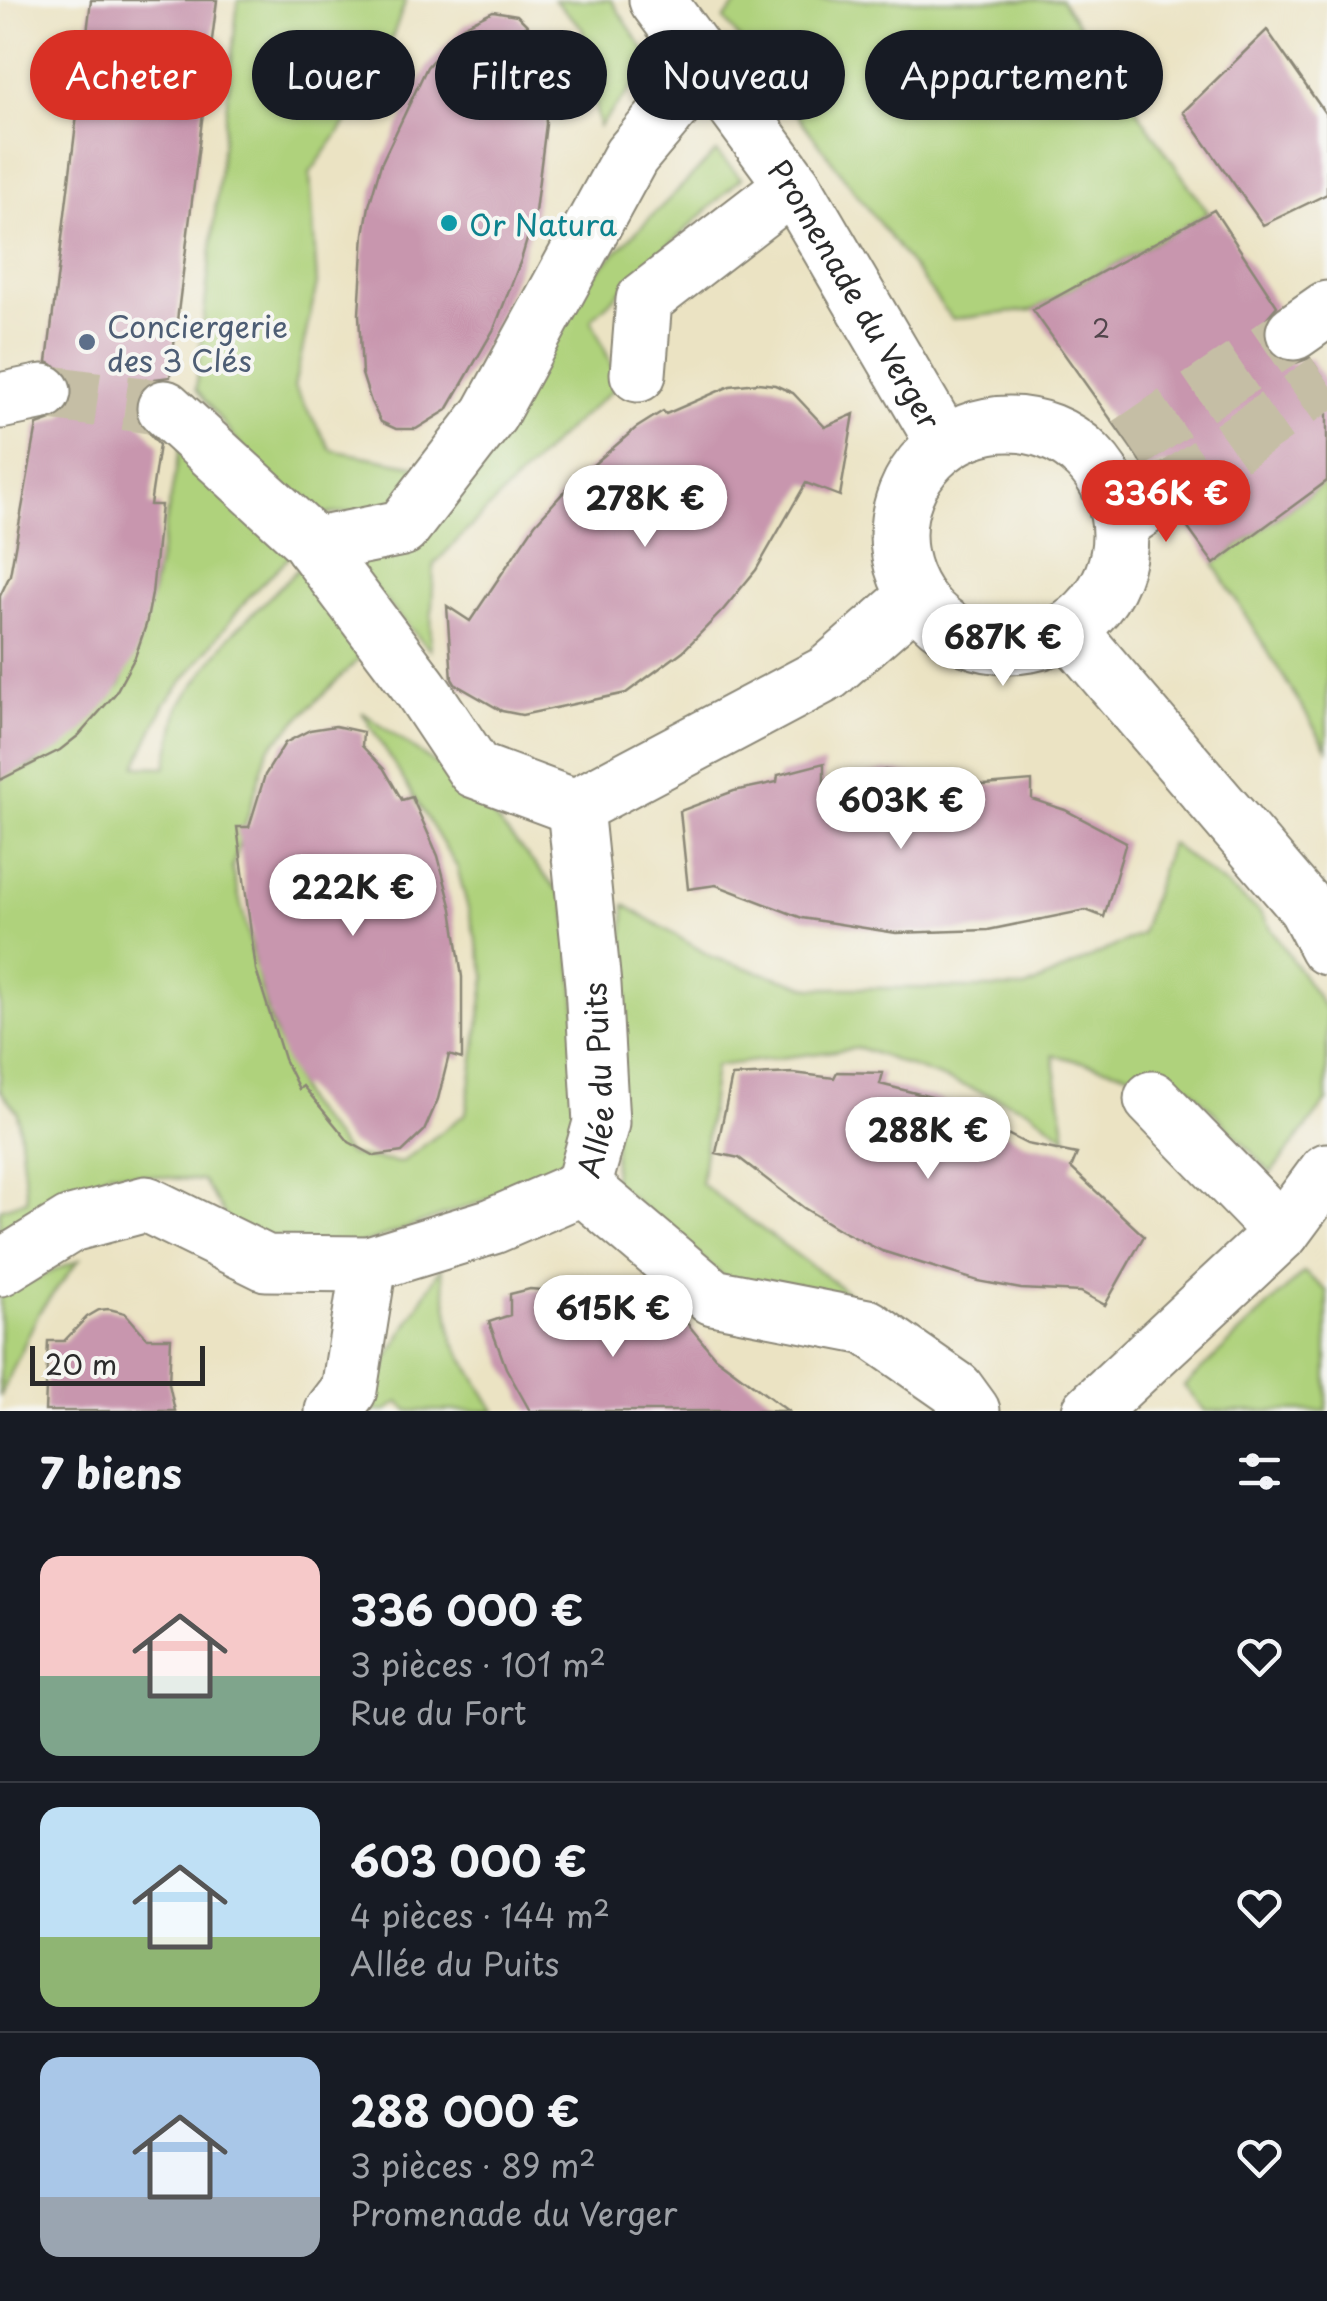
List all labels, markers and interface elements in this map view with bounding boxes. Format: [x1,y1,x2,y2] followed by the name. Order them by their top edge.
[30,30,232,120] chip: Acheter
[252,30,415,120] chip: Louer
[435,30,607,120] chip: Filtres
[627,30,845,120] chip: Nouveau
[865,30,1163,120] chip: Appartement
[758,149,953,437] street label: Promenade du Verger
[469,201,618,246] place label: Or Natura
[438,212,460,234] marker: Or Natura
[107,303,288,382] place label: Conciergerie des 3 Clés
[1092,309,1110,347] house number: 2
[76,331,98,353] marker: Conciergerie des 3 Clés
[1085,460,1247,545] pin: 336K €
[564,465,726,550] pin: 278K €
[1103,468,1229,516] text: 336K €
[585,473,705,521] text: 278K €
[922,604,1084,689] pin: 687K €
[944,612,1062,660] text: 687K €
[820,767,982,852] pin: 603K €
[838,775,964,823] text: 603K €
[272,854,434,939] pin: 222K €
[291,862,415,910] text: 222K €
[564,981,623,1182] street label: Allée du Puits
[847,1097,1009,1182] pin: 288K €
[867,1105,989,1153] text: 288K €
[532,1275,694,1360] pin: 615K €
[556,1283,670,1331] text: 615K €
[30,1341,205,1386] scale bar
[45,1342,117,1385] text: 20 m
[40,1440,182,1503] text: 7 biens
[1232,1444,1287,1499] icon: filters
[350,1577,583,1640] text: 336 000 €
[120,1596,240,1716] icon: home
[1232,1629,1287,1684] icon: heart
[350,1640,606,1688] text: 3 pièces · 101 m²
[350,1688,527,1736] text: Rue du Fort
[350,1828,587,1891] text: 603 000 €
[120,1847,240,1967] icon: home
[1232,1880,1287,1935] icon: heart
[350,1891,610,1939] text: 4 pièces · 144 m²
[350,1939,559,1987] text: Allée du Puits
[350,2078,580,2141] text: 288 000 €
[120,2097,240,2217] icon: home
[1232,2130,1287,2185] icon: heart
[350,2141,596,2189] text: 3 pièces · 89 m²
[350,2189,677,2237] text: Promenade du Verger

